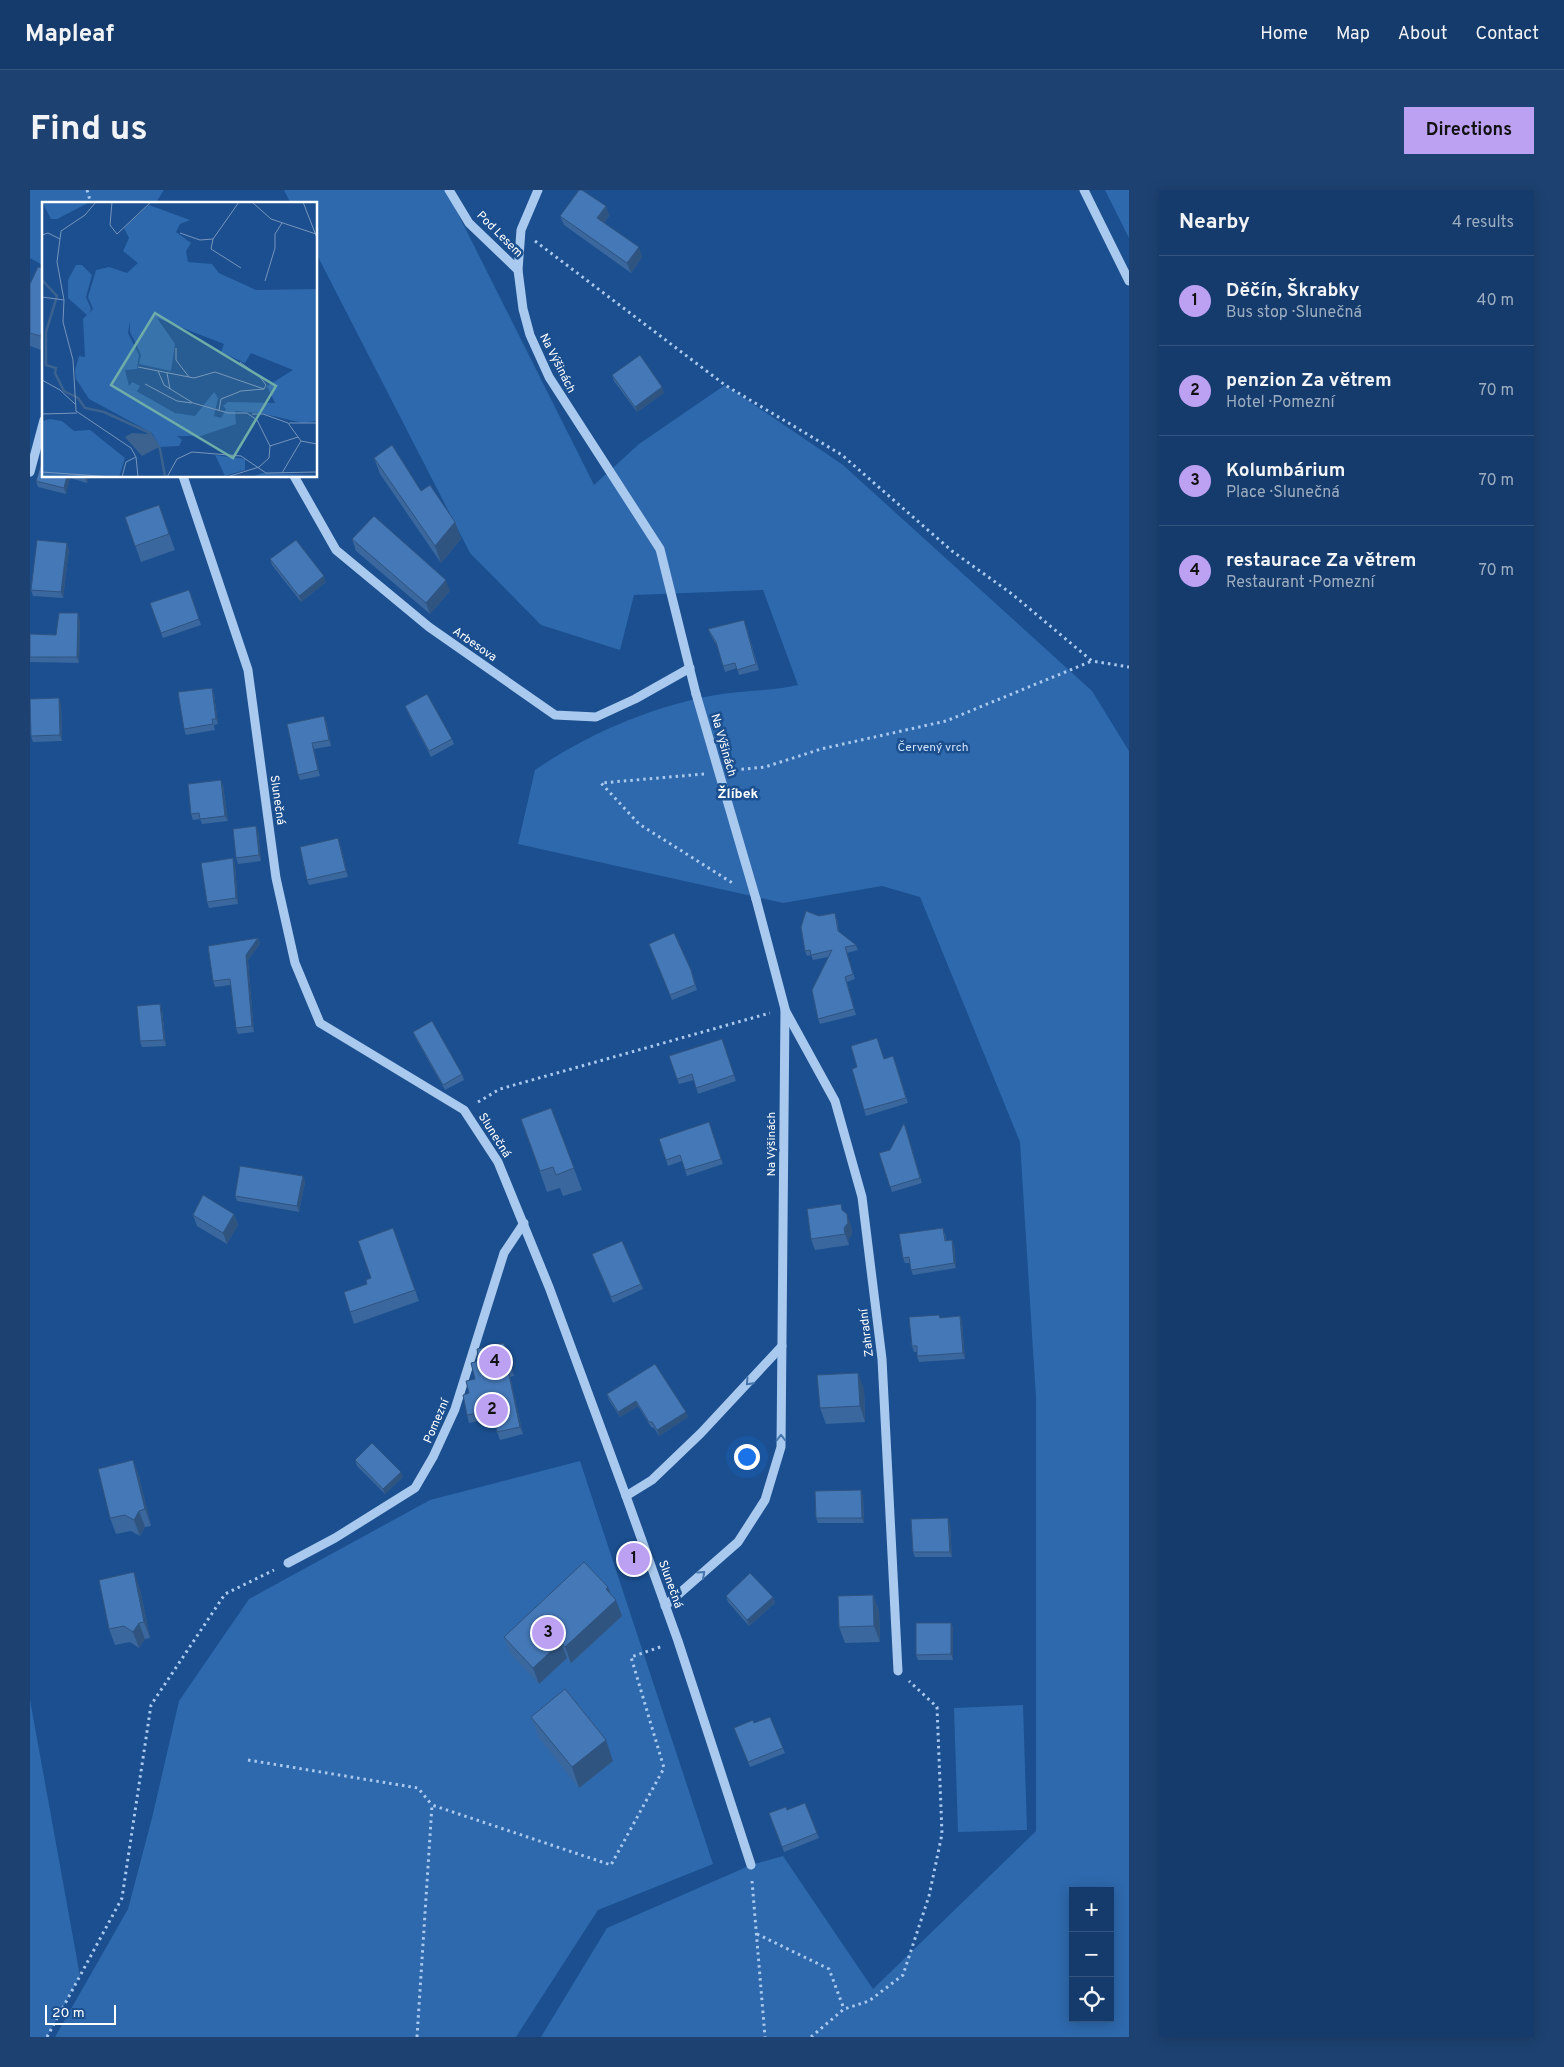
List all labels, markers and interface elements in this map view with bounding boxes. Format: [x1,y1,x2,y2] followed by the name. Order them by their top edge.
[25,20,114,50] text: Mapleaf
[1260,23,1308,46] text: Home
[1336,23,1370,46] text: Map
[1398,23,1447,46] text: About
[1475,23,1539,46] text: Contact
[1404,107,1534,154] button: Directions
[30,108,148,152] text: Find us
[42,202,318,478] inset map
[473,208,526,261] street label: Pod Lesem
[1179,209,1250,236] text: Nearby
[1452,213,1514,233] text: 4 results
[1226,279,1359,303] text: Děčín, Škrabky
[1192,291,1198,311] text: 1
[1476,291,1514,311] text: 40 m
[1226,303,1362,323] text: Bus stop · Slunečná
[535,331,579,396] street label: Na Výšinách
[1226,369,1392,393] text: penzion Za větrem
[1190,381,1200,401] text: 2
[1479,381,1514,401] text: 70 m
[1226,393,1335,413] text: Hotel · Pomezní
[1226,459,1346,483] text: Kolumbárium
[1190,471,1200,491] text: 3
[1479,471,1514,491] text: 70 m
[1226,483,1340,503] text: Place · Slunečná
[1226,549,1416,573] text: restaurace Za větrem
[1190,561,1200,581] text: 4
[1479,561,1514,581] text: 70 m
[1226,573,1375,593] text: Restaurant · Pomezní
[449,624,500,666] street label: Arbesova
[706,712,740,779] street label: Na Výšinách
[898,740,968,756] park label: Červený vrch
[266,774,288,826] street label: Slunečná
[718,785,759,803] district label: Žlíbek
[474,1110,514,1161] street label: Slunečná
[764,1112,780,1176] street label: Na Výšinách
[856,1307,878,1358] street label: Zahradní
[479,1343,511,1381] pin: 4
[746,1376,755,1385] one-way arrow
[476,1391,508,1429] pin: 2
[420,1396,454,1446] street label: Pomezní
[776,1434,786,1442] one-way arrow
[734,1444,760,1470] your location
[618,1540,650,1578] pin: 1
[654,1558,686,1611] street label: Slunečná
[696,1571,705,1580] one-way arrow
[532,1614,564,1652] pin: 3
[1069,1887,1114,2022] map controls
[1069,1887,1114,1932] button: +
[1069,1932,1114,1977] button: −
[1069,1977,1114,2022] button: locate
[45,2002,116,2025] scale bar
[52,2005,85,2022] text: 20 m

